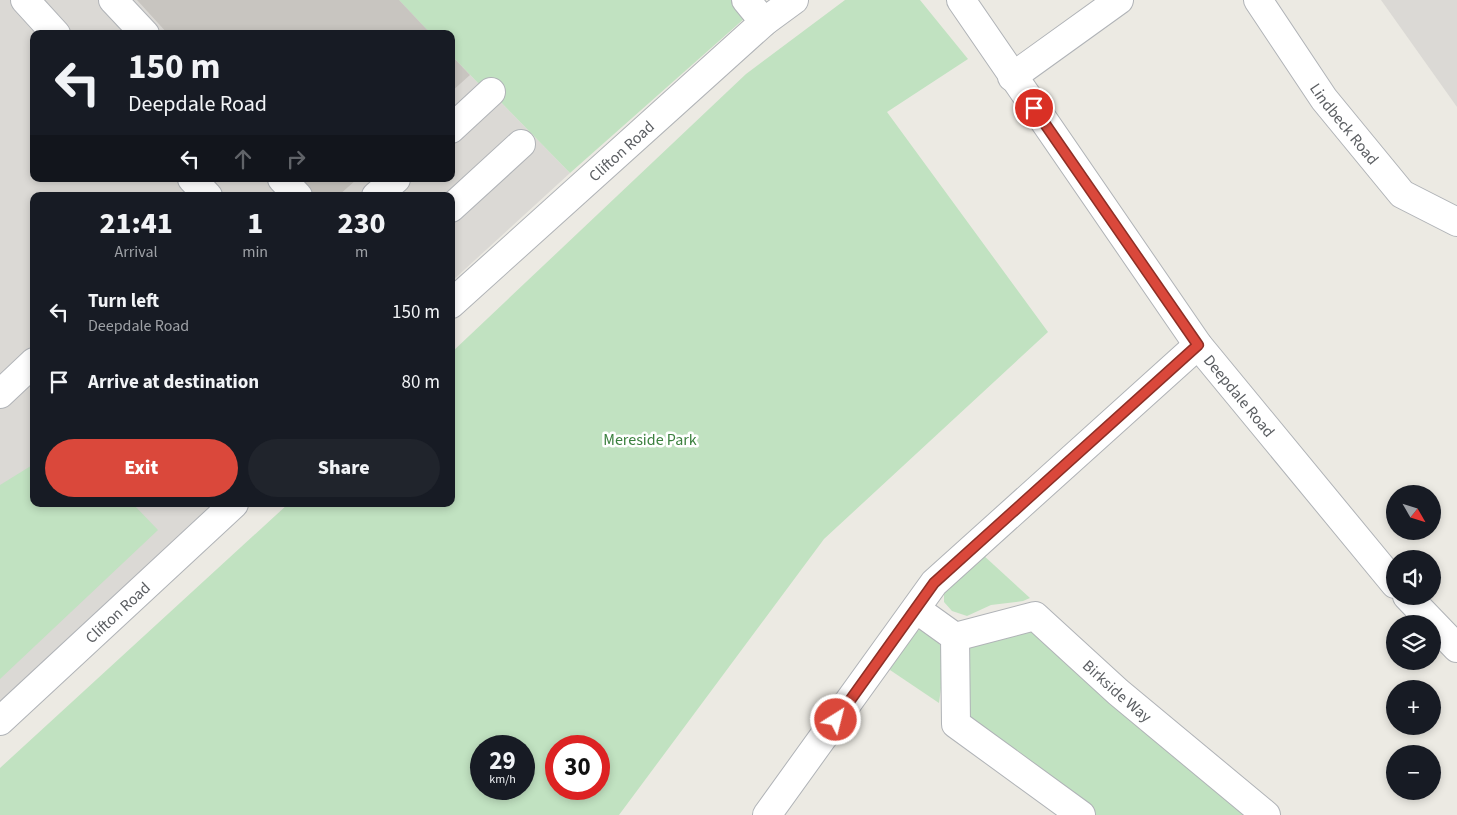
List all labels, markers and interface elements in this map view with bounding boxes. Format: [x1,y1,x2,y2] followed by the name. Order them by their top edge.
[128,42,220,92] text: 150 m
[45,50,110,115] icon: left
[1304,79,1383,170] street label: Lindbeck Road
[1013,87,1055,129] pin
[128,88,267,120] text: Deepdale Road
[1020,94,1048,122] icon: arrive
[584,116,659,187] street label: Clifton Road
[176,145,204,173] icon: left
[229,145,257,173] icon: ahead
[282,145,310,173] icon: right
[99,202,173,245] text: 21:41
[247,202,263,245] text: 1
[338,202,386,245] text: 230
[115,241,158,263] text: Arrival
[242,241,268,263] text: min
[355,241,368,263] text: m
[88,288,159,315] text: Turn left
[45,298,73,326] icon: left
[392,299,440,326] text: 150 m
[88,315,189,337] text: Deepdale Road
[1198,350,1280,442] street label: Deepdale Road
[45,368,73,396] icon: arrive
[88,369,259,396] text: Arrive at destination
[402,369,440,396] text: 80 m
[603,429,697,451] park label: Mereside Park
[45,439,238,497] button: Exit
[248,439,440,497] button: Share
[1386,485,1441,540] north arrow
[1386,485,1441,800] map controls
[1386,550,1441,605] button: sound
[81,577,155,649] street label: Clifton Road
[1386,615,1441,670] button: layers
[1077,655,1157,728] street label: Birkside Way
[1386,680,1441,735] button: +
[809,693,861,745] position arrow
[545,735,610,800] speed limit sign: 30
[489,743,516,779] text: 29
[1386,745,1441,800] button: −
[489,771,516,788] text: km/h

